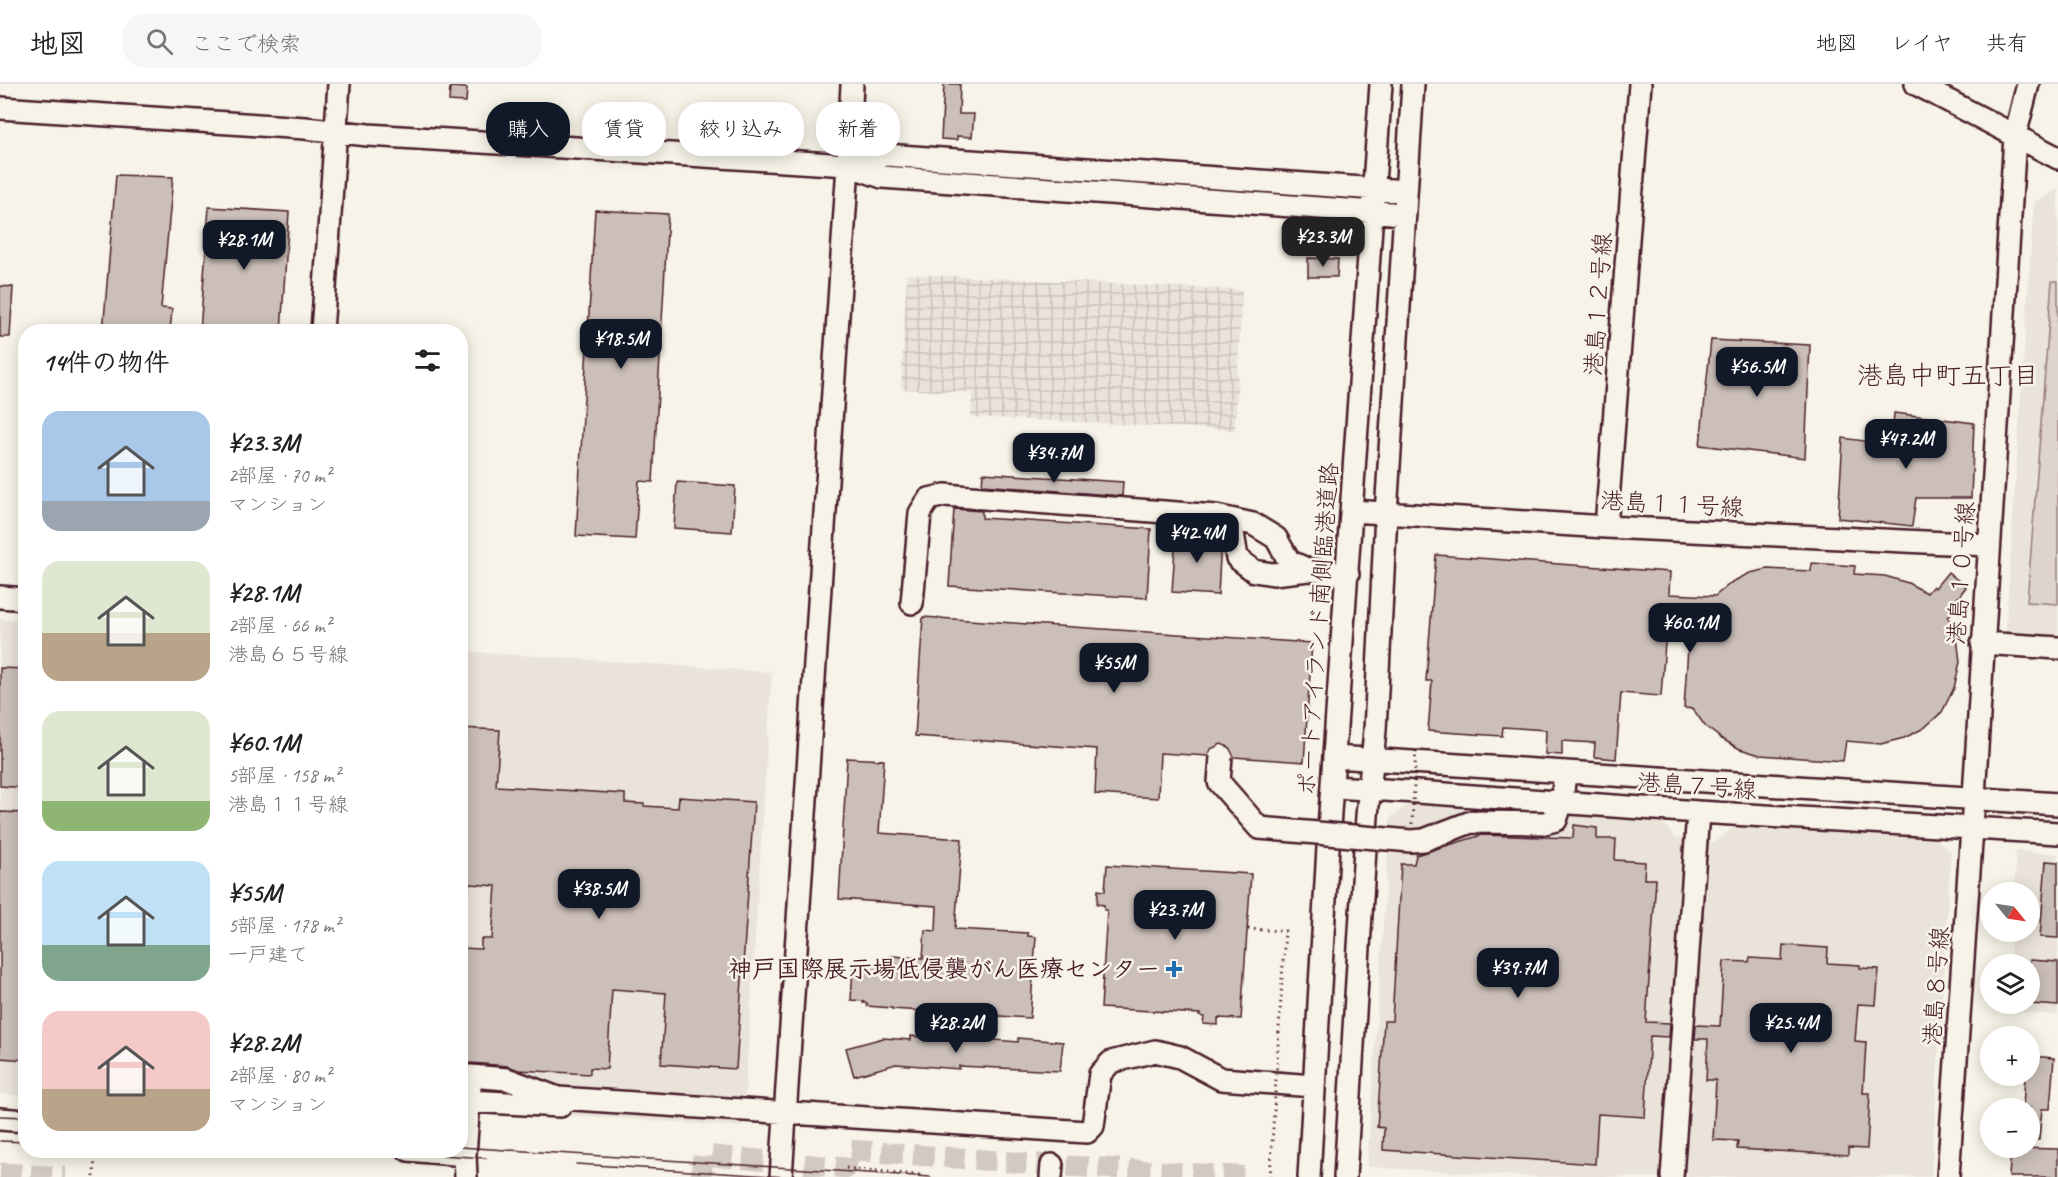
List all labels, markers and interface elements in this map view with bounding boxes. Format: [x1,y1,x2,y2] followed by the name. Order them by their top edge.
[122,14,542,68] search box
[143,25,176,58] icon: search
[30,26,86,61] text: 地図
[191,30,301,58] text: ここで検索
[1816,30,1858,56] text: 地図
[1891,30,1953,56] text: レイヤ
[1986,30,2028,56] text: 共有
[486,102,570,156] chip: 購入
[582,102,666,156] chip: 賃貸
[678,102,804,156] chip: 絞り込み
[816,102,900,156] chip: 新着
[1274,217,1372,268] pin: ¥23.3M
[195,220,293,271] pin: ¥28.1M
[1296,224,1350,249] text: ¥23.3M
[217,227,271,252] text: ¥28.1M
[1578,231,1618,377] street label: 港島１２号線
[572,319,670,370] pin: ¥18.5M
[594,326,648,351] text: ¥18.5M
[411,344,444,377] icon: filters
[42,346,169,379] text: 14件の物件
[1708,347,1806,398] pin: ¥56.5M
[1730,354,1784,379] text: ¥56.5M
[1857,359,2039,392] district label: 港島中町五丁目
[1857,419,1955,470] pin: ¥47.2M
[228,426,299,459] text: ¥23.3M
[1879,426,1933,451] text: ¥47.2M
[1005,433,1103,484] pin: ¥34.7M
[90,435,162,507] icon: home
[1027,440,1081,465] text: ¥34.7M
[1291,461,1345,797] street label: ポートアイランド南側臨港道路
[228,463,331,488] text: 2部屋 · 70 m²
[1599,485,1745,523] street label: 港島１１号線
[228,492,327,517] text: マンション
[1941,500,1981,646] street label: 港島１０号線
[1148,513,1246,564] pin: ¥42.4M
[1170,520,1224,545] text: ¥42.4M
[228,576,299,609] text: ¥28.1M
[90,585,162,657] icon: home
[1641,603,1739,654] pin: ¥60.1M
[1663,610,1717,635] text: ¥60.1M
[228,613,331,638] text: 2部屋 · 66 m²
[228,642,348,667] text: 港島６５号線
[1078,643,1150,694] pin: ¥55M
[1094,650,1134,675] text: ¥55M
[228,726,299,759] text: ¥60.1M
[90,735,162,807] icon: home
[228,763,340,788] text: 5部屋 · 158 m²
[1636,767,1758,805] street label: 港島７号線
[228,792,348,817] text: 港島１１号線
[550,869,648,920] pin: ¥38.5M
[228,876,281,909] text: ¥55M
[572,876,626,901] text: ¥38.5M
[1980,882,2040,942] north arrow
[1980,882,2040,1158] map controls
[90,885,162,957] icon: home
[1126,890,1224,941] pin: ¥23.7M
[1148,897,1202,922] text: ¥23.7M
[228,913,340,938] text: 5部屋 · 178 m²
[1917,925,1955,1047] street label: 港島８号線
[228,942,308,967] text: 一戸建て
[1469,948,1567,999] pin: ¥39.7M
[728,954,1160,984] place label: 神戸国際展示場低侵襲がん医療センター
[1980,954,2040,1014] button: layers
[1491,955,1545,980] text: ¥39.7M
[1165,960,1183,978] marker: 神戸国際展示場低侵襲がん医療センター
[907,1003,1005,1054] pin: ¥28.2M
[1742,1003,1840,1054] pin: ¥25.4M
[929,1010,983,1035] text: ¥28.2M
[1764,1010,1818,1035] text: ¥25.4M
[228,1026,299,1059] text: ¥28.2M
[1980,1026,2040,1086] button: +
[90,1035,162,1107] icon: home
[228,1063,331,1088] text: 2部屋 · 80 m²
[228,1092,327,1117] text: マンション
[1980,1098,2040,1158] button: −

